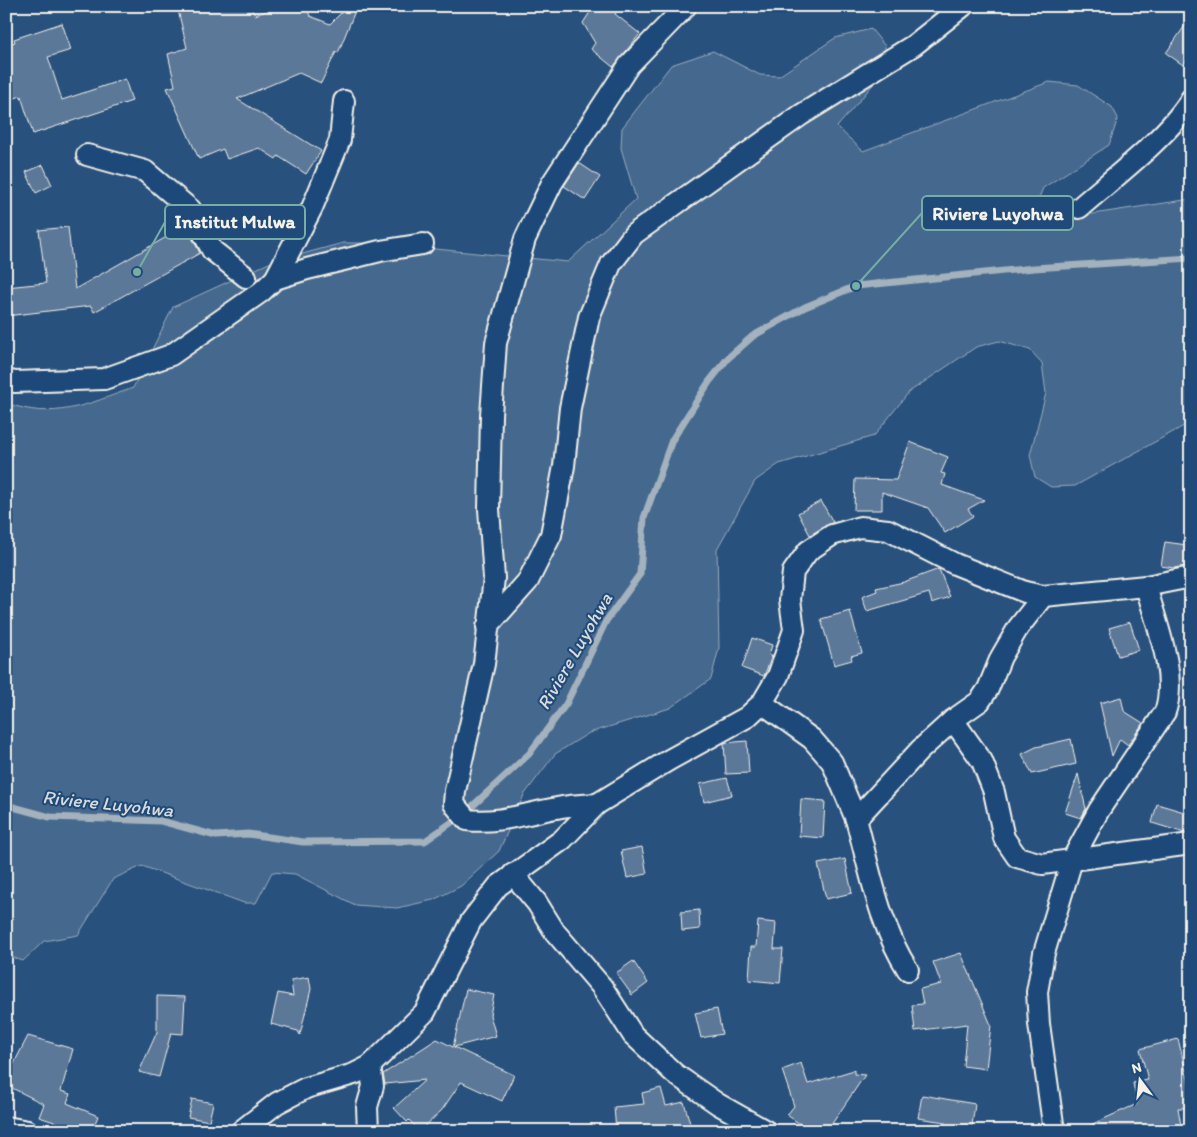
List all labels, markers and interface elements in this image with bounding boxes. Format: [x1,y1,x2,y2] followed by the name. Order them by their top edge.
[922,196,1073,230] callout: Riviere Luyohwa
[932,202,1065,225] text: Riviere Luyohwa
[165,205,305,239] callout: Institut Mulwa
[175,210,296,233] text: Institut Mulwa
[532,589,617,714] water label: Riviere Luyohwa
[41,785,175,822] water label: Riviere Luyohwa
[1114,1054,1164,1104] north arrow
[1130,1058,1144,1077] text: N

